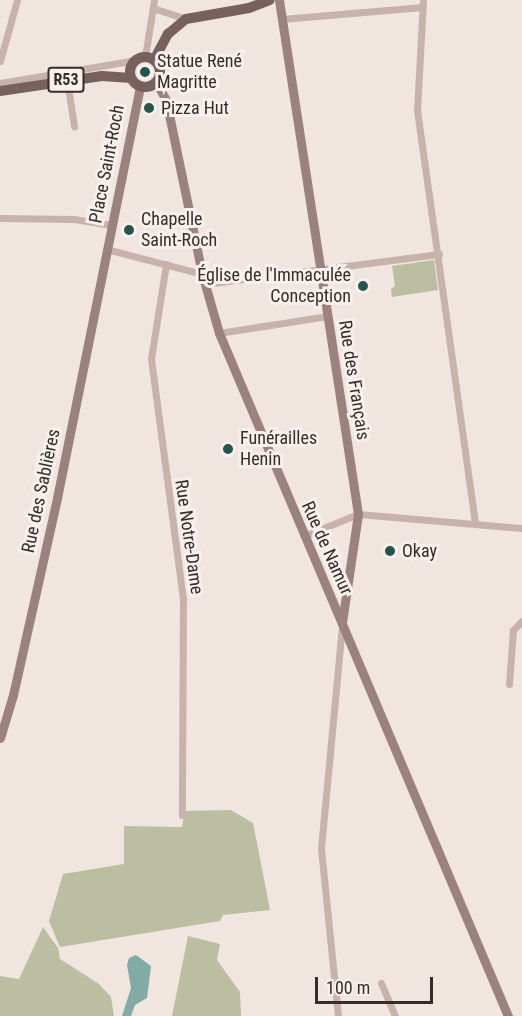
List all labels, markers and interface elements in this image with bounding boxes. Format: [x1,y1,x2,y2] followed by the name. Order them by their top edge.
[157,51,242,94] place label: Statue René Magritte
[138,65,152,79] marker: Statue René Magritte
[46,67,86,93] road number: R53
[161,97,229,119] place label: Pizza Hut
[142,101,156,115] marker: Pizza Hut
[85,103,129,225] street label: Place Saint-Roch
[141,209,217,252] place label: Chapelle Saint-Roch
[122,223,136,237] marker: Chapelle Saint-Roch
[197,265,351,308] place label: Église de l'Immaculée Conception
[356,279,370,293] marker: Église de l'Immaculée Conception
[334,319,374,441] street label: Rue des Français
[17,427,65,555] street label: Rue des Sablières
[240,428,317,470] place label: Funérailles Henin
[221,442,235,456] marker: Funérailles Henin
[170,478,208,596] street label: Rue Notre-Dame
[297,498,357,598] street label: Rue de Namur
[402,540,437,562] place label: Okay
[383,544,397,558] marker: Okay
[318,965,436,1003] scale bar
[326,977,370,998] text: 100 m

